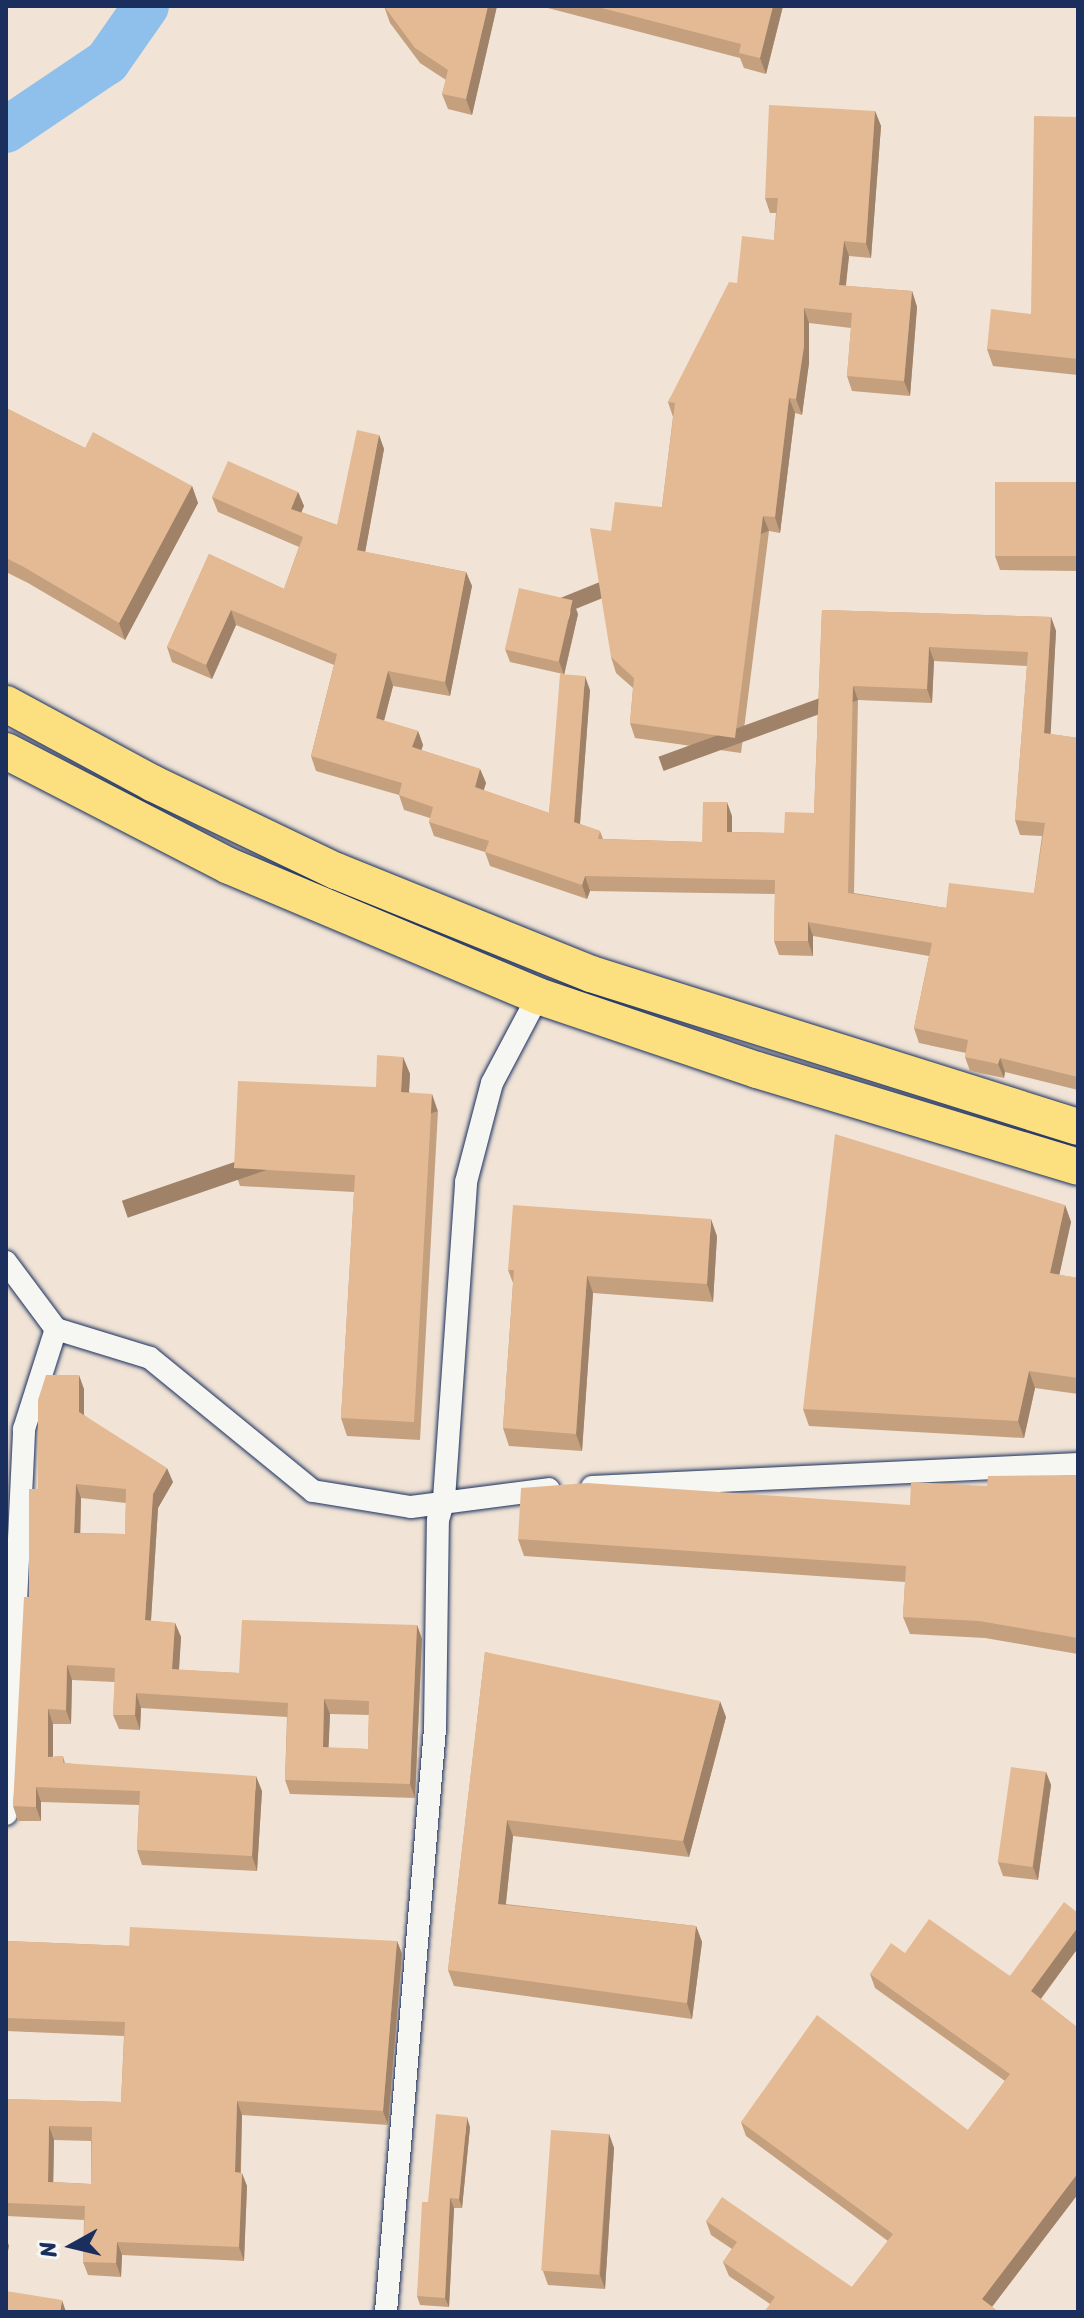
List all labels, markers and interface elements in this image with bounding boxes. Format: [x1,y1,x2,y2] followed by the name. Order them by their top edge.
[32,2206,112,2286] north arrow
[27,2239,68,2260] text: N

